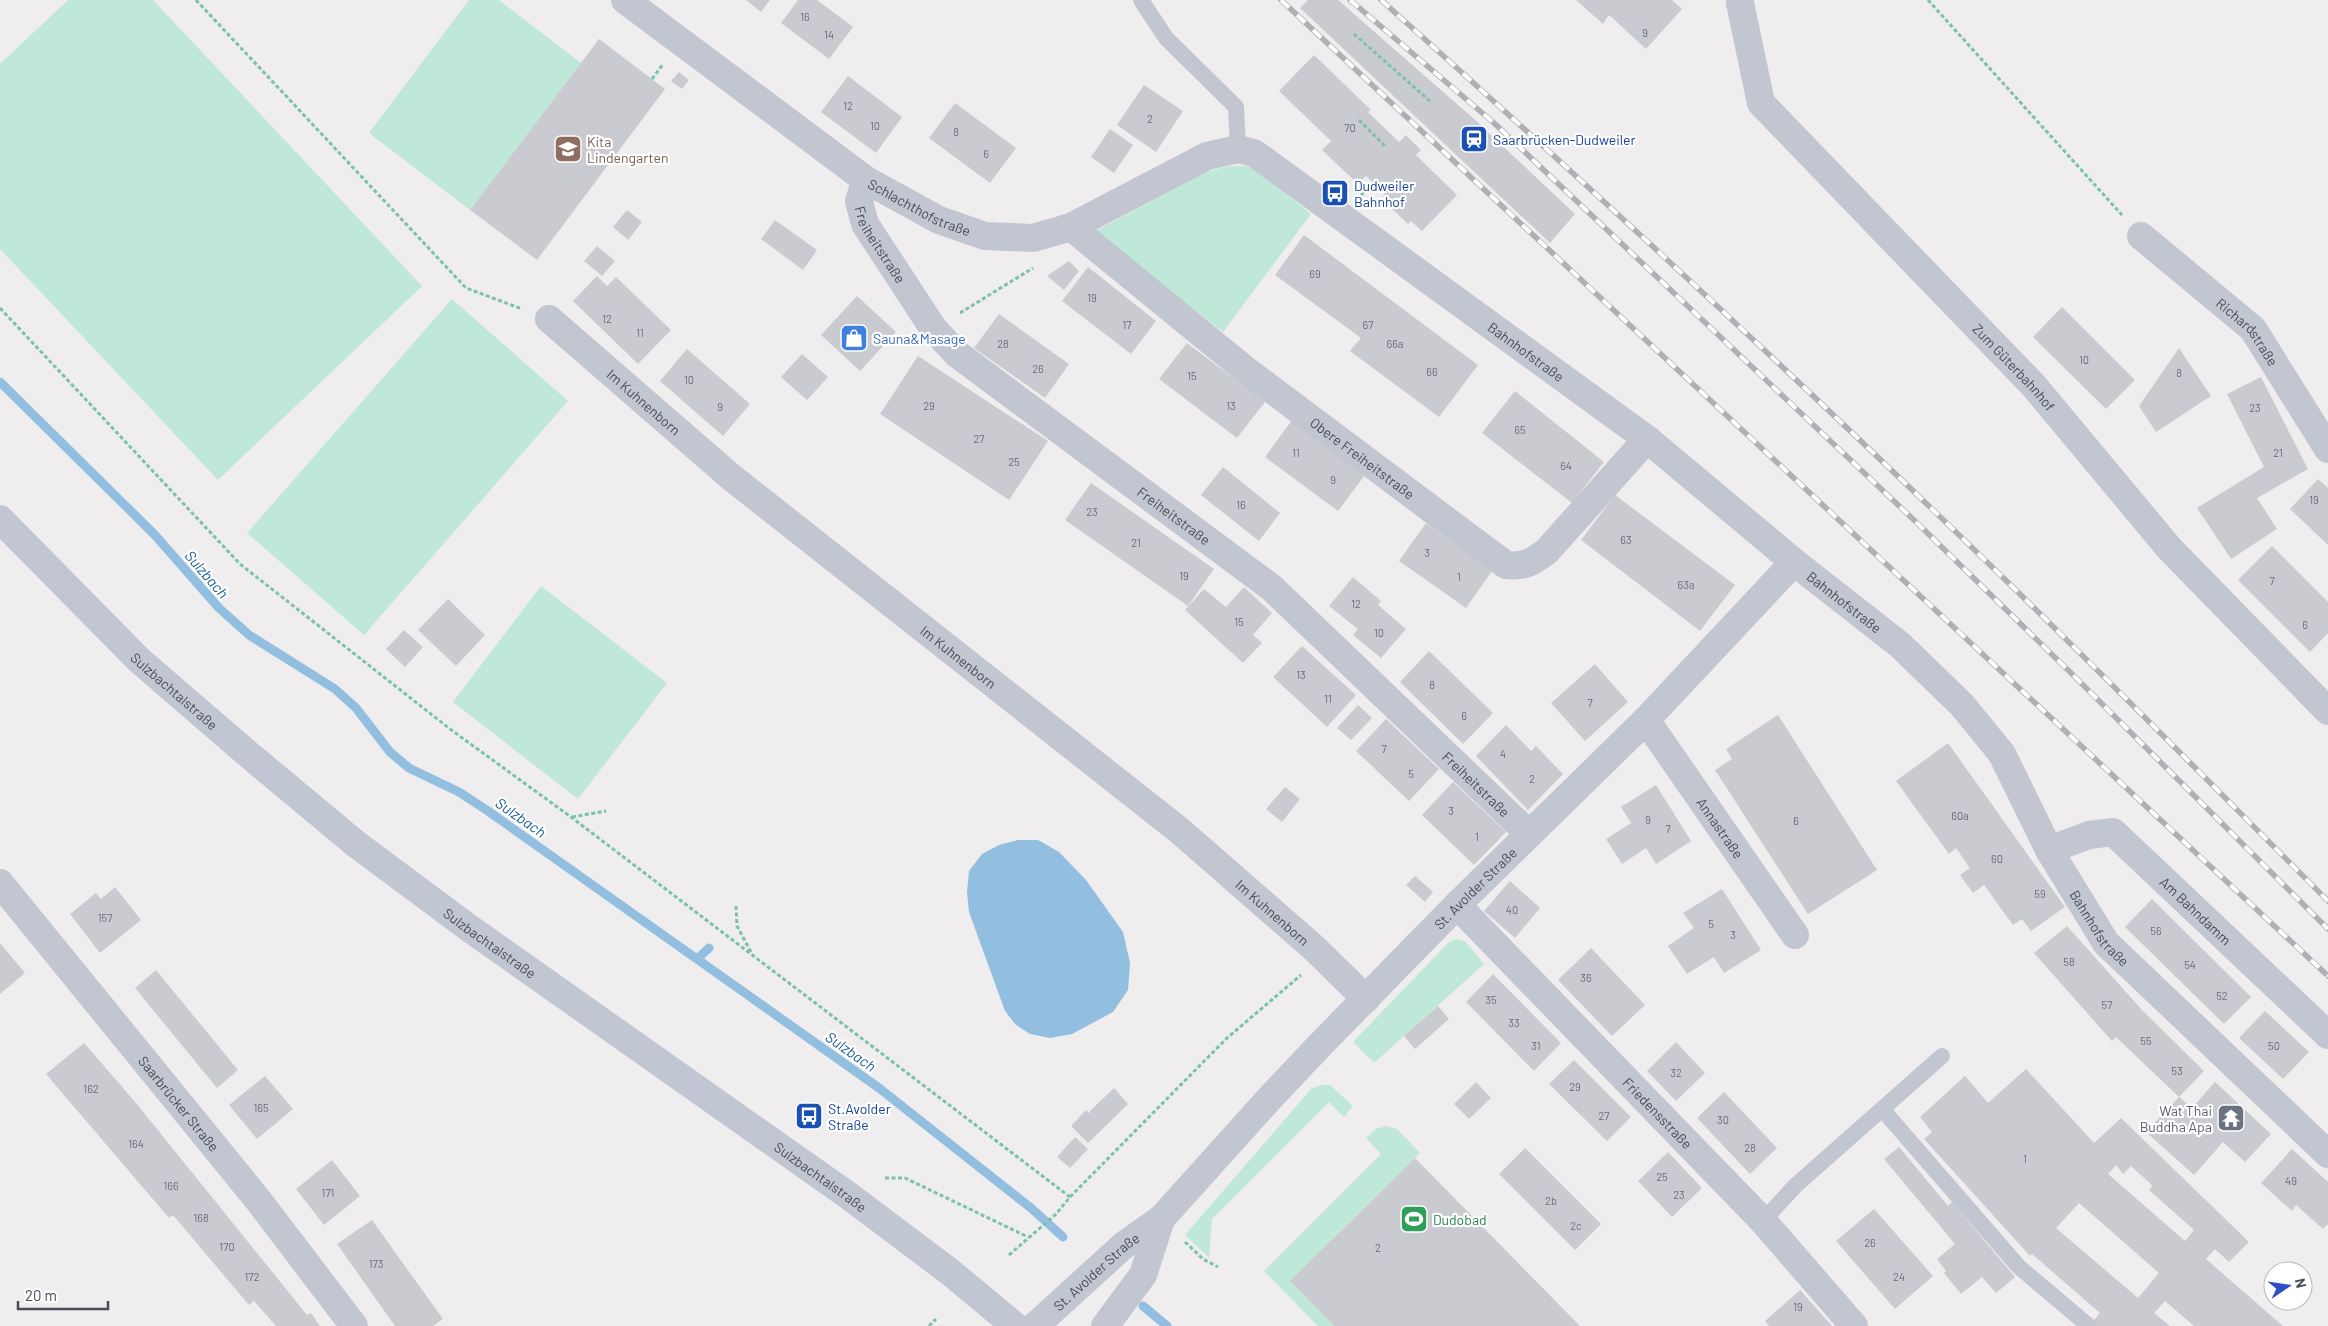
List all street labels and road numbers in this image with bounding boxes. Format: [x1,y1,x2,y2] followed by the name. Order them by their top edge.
[865,174,973,239] street label: Schlachthofstraße
[852,204,910,286] street label: Freiheitstraße
[2213,294,2282,369] street label: Richardstraße
[1485,318,1568,385] street label: Bahnhofstraße
[1970,320,2059,414] street label: Zum Güterbahnhof
[604,365,684,438] street label: Im Kuhnenborn
[1307,413,1418,502] street label: Obere Freiheitstraße
[1134,483,1214,548] street label: Freiheitstraße
[1804,567,1885,636] street label: Bahnhofstraße
[917,621,1000,692] street label: Im Kuhnenborn
[127,648,222,733] street label: Sulzbachtalstraße
[1439,748,1514,820] street label: Freiheitstraße
[1694,794,1748,861] street label: Annastraße
[1430,843,1520,932] street label: St. Avolder Straße
[2157,873,2235,948] street label: Am Bahndamm
[1233,875,1313,949] street label: Im Kuhnenborn
[2067,887,2133,969] street label: Bahnhofstraße
[441,904,540,981] street label: Sulzbachtalstraße
[135,1052,223,1154] street label: Saarbrücker Straße
[1620,1073,1696,1152] street label: Friedensstraße
[771,1138,871,1215] street label: Sulzbachtalstraße
[1050,1229,1142,1314] street label: St. Avolder Straße

